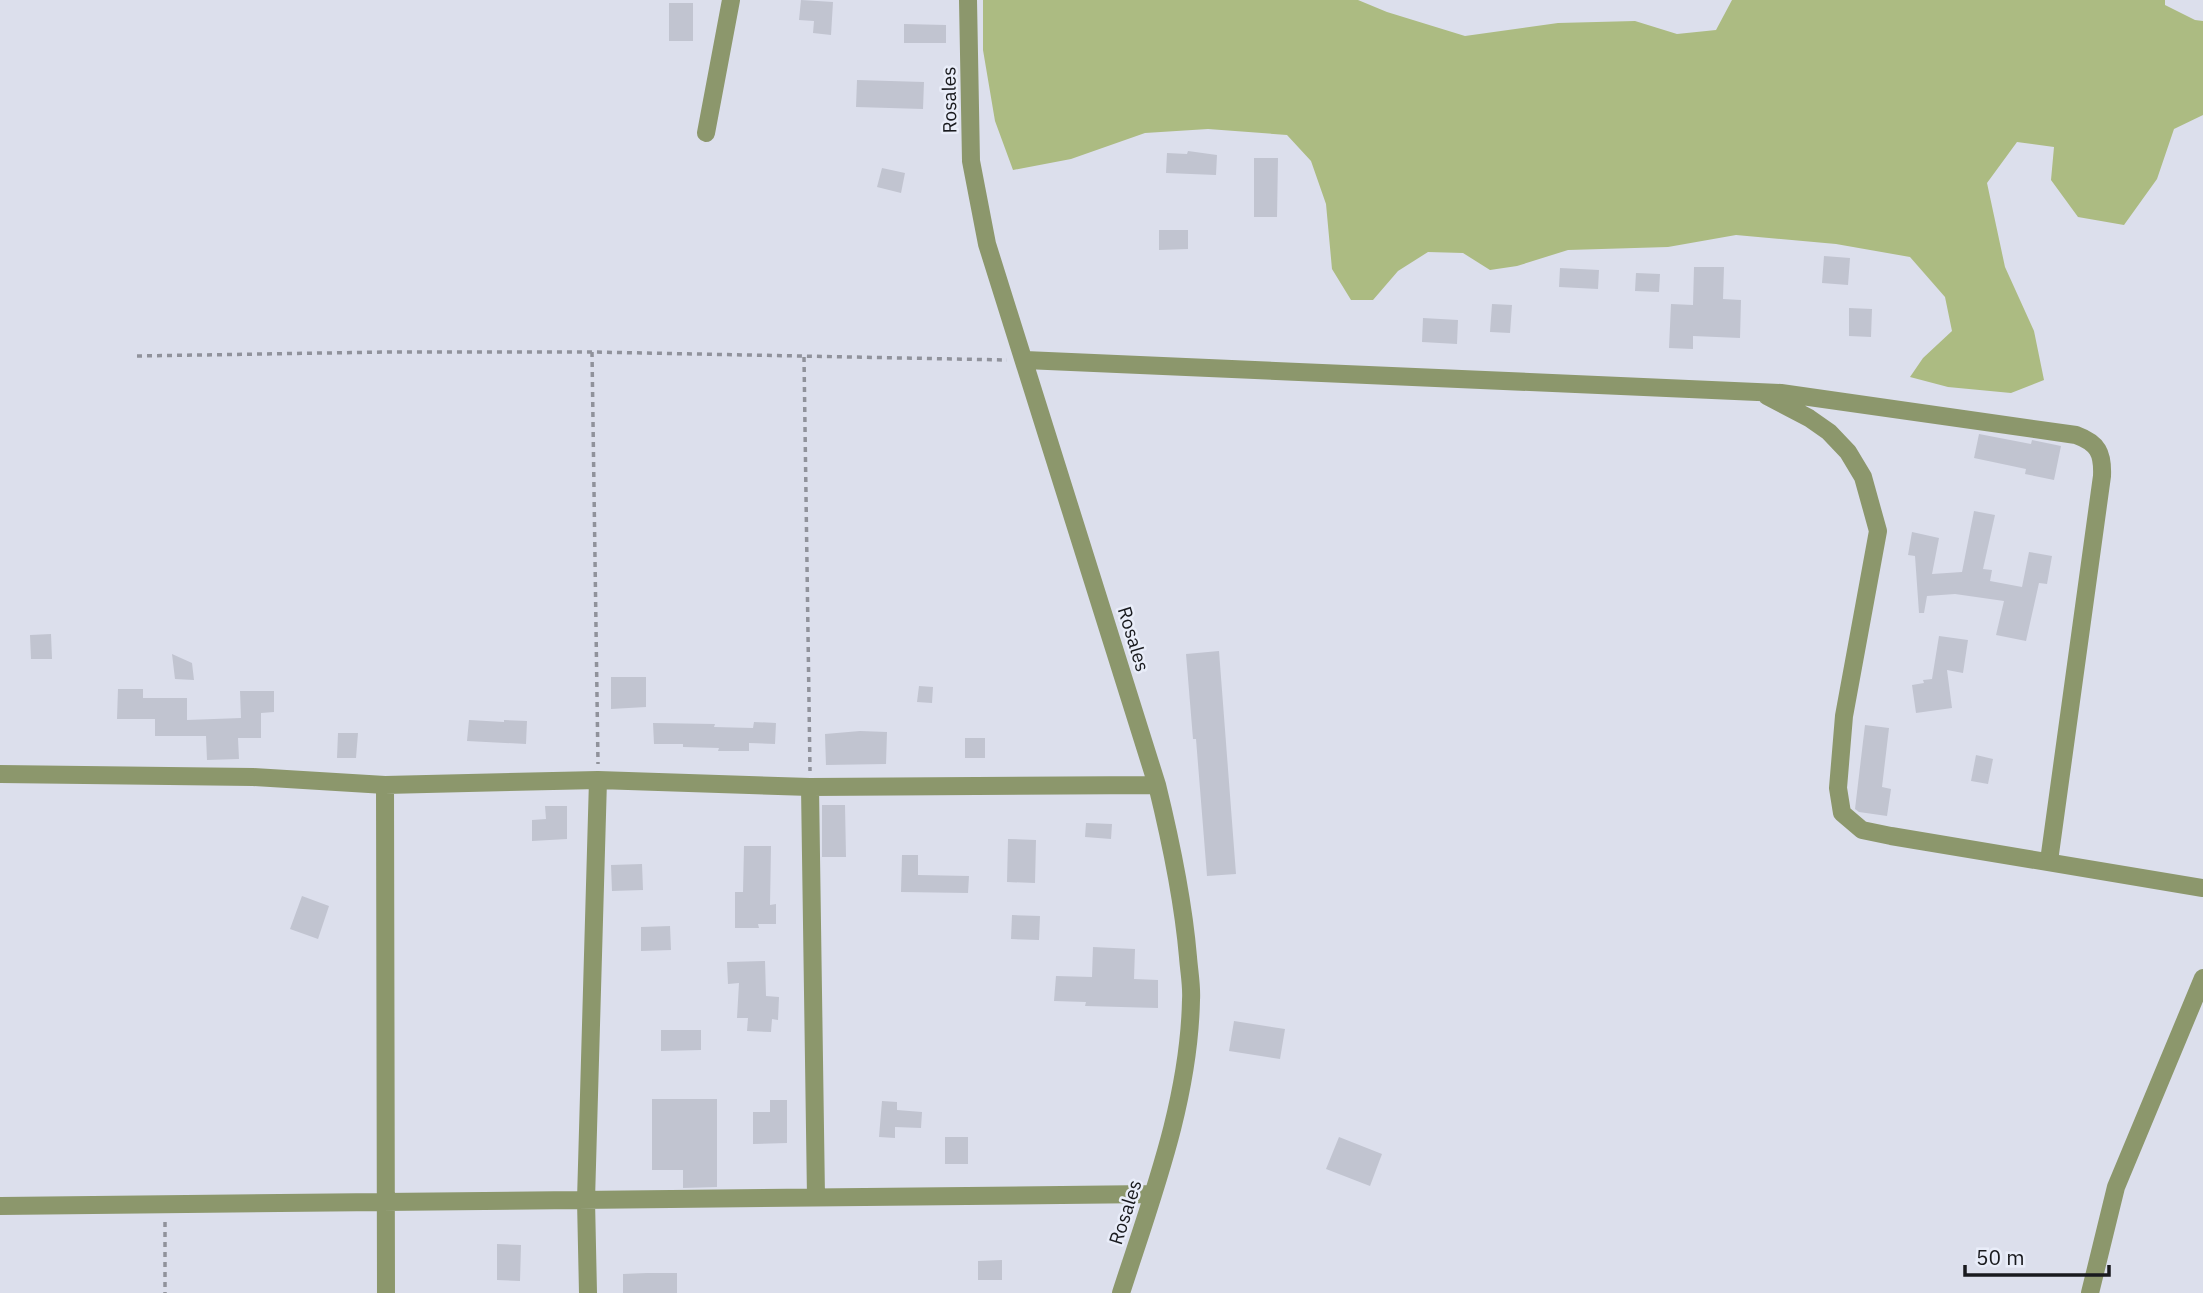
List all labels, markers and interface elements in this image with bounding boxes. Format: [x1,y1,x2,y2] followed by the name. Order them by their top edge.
[936,66,962,134] street label: Rosales
[1113,604,1155,674] street label: Rosales
[1103,1177,1147,1247] street label: Rosales
[1965,1234,2108,1278] scale bar
[1976,1243,2025,1271] text: 50 m

